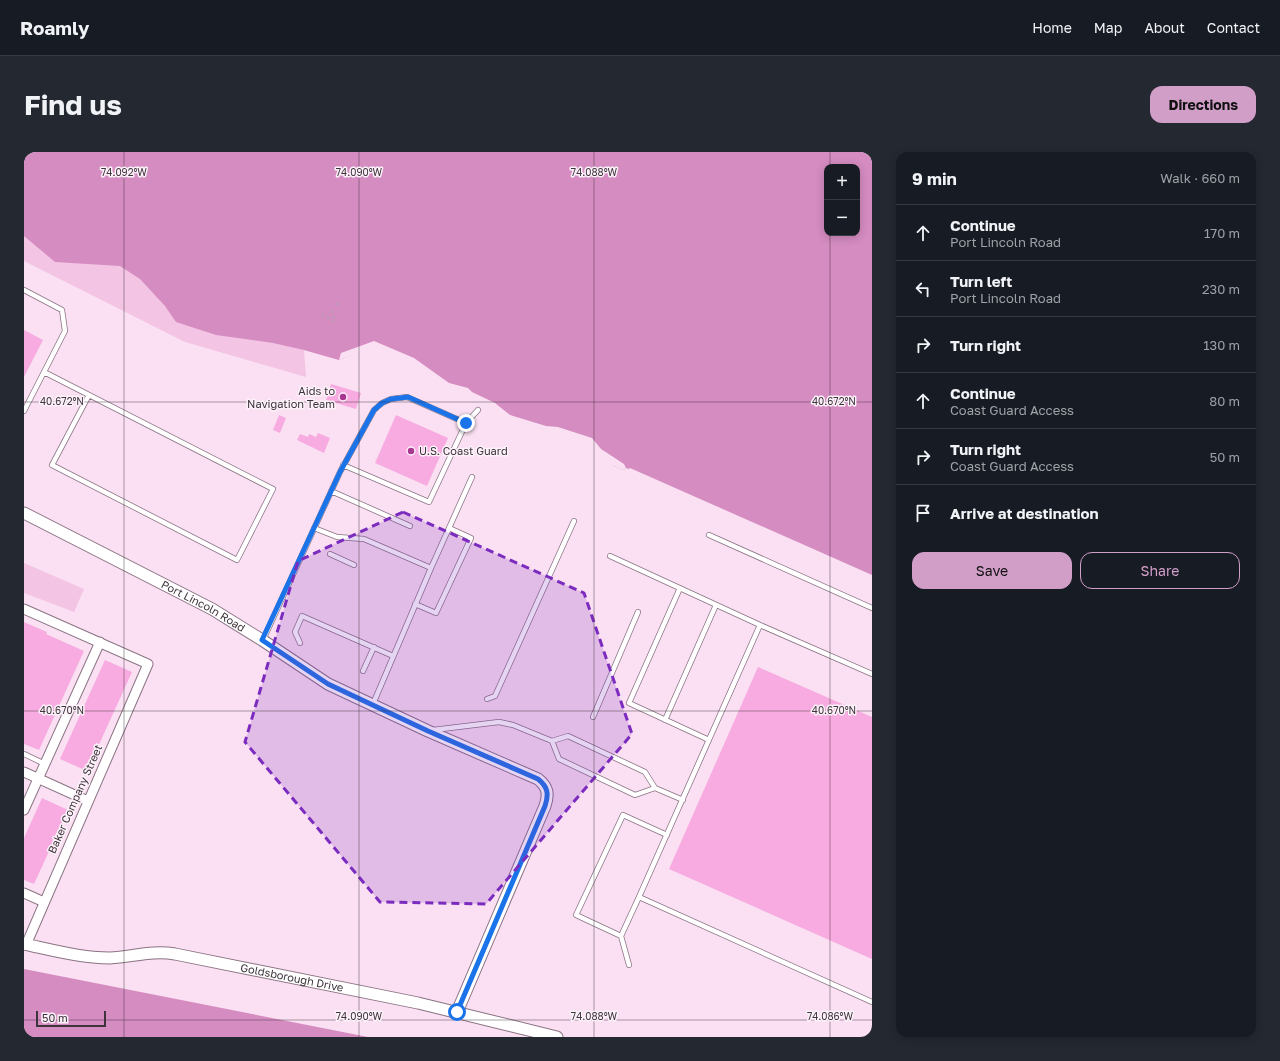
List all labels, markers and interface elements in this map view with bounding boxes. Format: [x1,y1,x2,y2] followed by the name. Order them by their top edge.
[20,16,89,39] text: Roamly
[1032,19,1072,36] text: Home
[1094,19,1122,36] text: Map
[1144,19,1185,36] text: About
[1207,19,1260,36] text: Contact
[1150,86,1256,123] button: Directions
[24,88,122,121] text: Find us
[824,164,860,236] map controls
[824,164,860,200] button: +
[101,166,147,178] text: 74.092°W
[336,166,383,178] text: 74.090°W
[571,166,618,178] text: 74.088°W
[912,168,957,189] text: 9 min
[1160,170,1240,186] text: Walk · 660 m
[824,200,860,236] button: −
[950,216,1016,234] text: Continue
[912,222,934,244] icon: ahead
[1204,225,1240,241] text: 170 m
[950,234,1061,250] text: Port Lincoln Road
[950,272,1012,290] text: Turn left
[912,278,934,300] icon: left
[1202,281,1240,297] text: 230 m
[950,290,1061,306] text: Port Lincoln Road
[912,334,934,356] icon: right
[950,336,1021,354] text: Turn right
[1203,337,1240,353] text: 130 m
[247,384,335,410] place label: Aids to Navigation Team
[950,384,1016,402] text: Continue
[912,390,934,412] icon: ahead
[338,392,348,402] marker: Aids to Navigation Team
[1209,393,1240,409] text: 80 m
[40,395,84,407] text: 40.672°N
[812,395,856,407] text: 40.672°N
[950,402,1074,418] text: Coast Guard Access
[457,414,475,432] route end
[950,440,1021,458] text: Turn right
[419,444,508,457] place label: U.S. Coast Guard
[406,446,416,456] marker: U.S. Coast Guard
[912,446,934,468] icon: right
[1210,449,1240,465] text: 50 m
[950,458,1074,474] text: Coast Guard Access
[912,502,934,524] icon: arrive
[950,504,1099,522] text: Arrive at destination
[912,552,1072,589] button: Save
[1080,552,1240,589] button: Share
[159,577,248,634] street label: Port Lincoln Road
[40,704,84,716] text: 40.670°N
[812,704,856,716] text: 40.670°N
[45,742,104,855] street label: Baker Company Street
[239,960,345,994] street label: Goldsborough Drive
[448,1003,466,1021] route start
[36,1009,106,1028] scale bar
[336,1010,383,1022] text: 74.090°W
[571,1010,618,1022] text: 74.088°W
[807,1010,854,1022] text: 74.086°W
[42,1011,68,1024] text: 50 m

